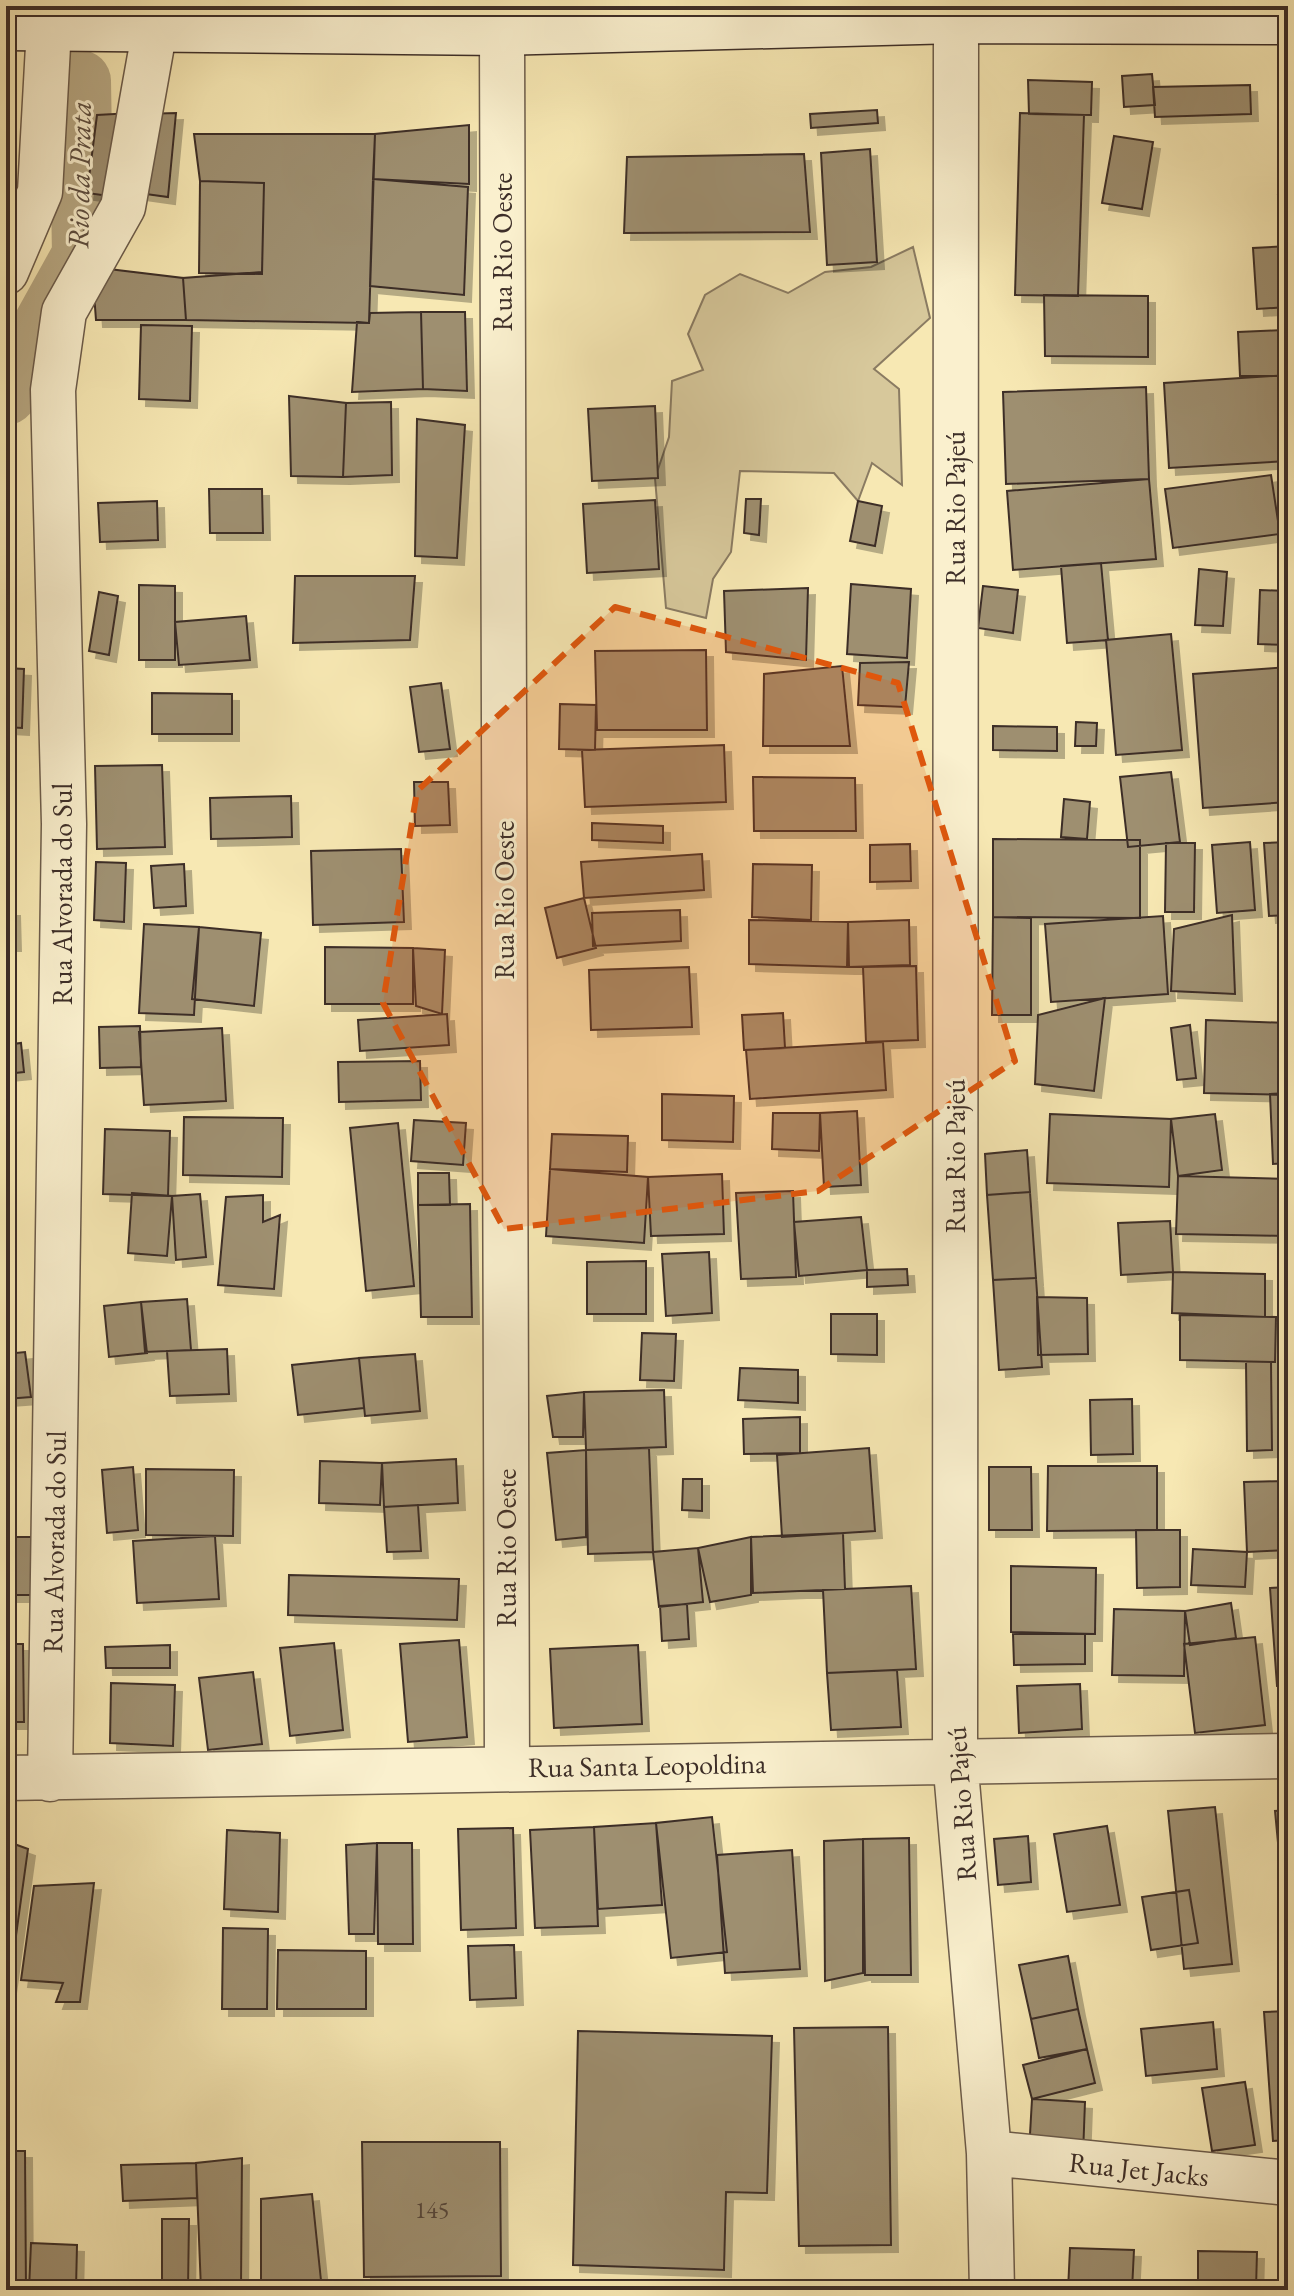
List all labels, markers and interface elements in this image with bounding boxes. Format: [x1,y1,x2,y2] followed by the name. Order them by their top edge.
[58,101,100,249] water label: Rio da Prata
[484,173,520,331] street label: Rua Rio Oeste
[937,430,973,585] street label: Rua Rio Pajeú
[44,782,80,1005] street label: Rua Alvorada do Sul
[486,821,522,979] street label: Rua Rio Oeste
[937,1078,973,1233] street label: Rua Rio Pajeú
[34,1430,74,1654] street label: Rua Alvorada do Sul
[488,1469,524,1627] street label: Rua Rio Oeste
[938,1725,984,1882] street label: Rua Rio Pajeú
[527,1745,767,1785] street label: Rua Santa Leopoldina
[1067,2144,1211,2194] street label: Rua Jet Jacks
[415,2194,449,2225] house number: 145

